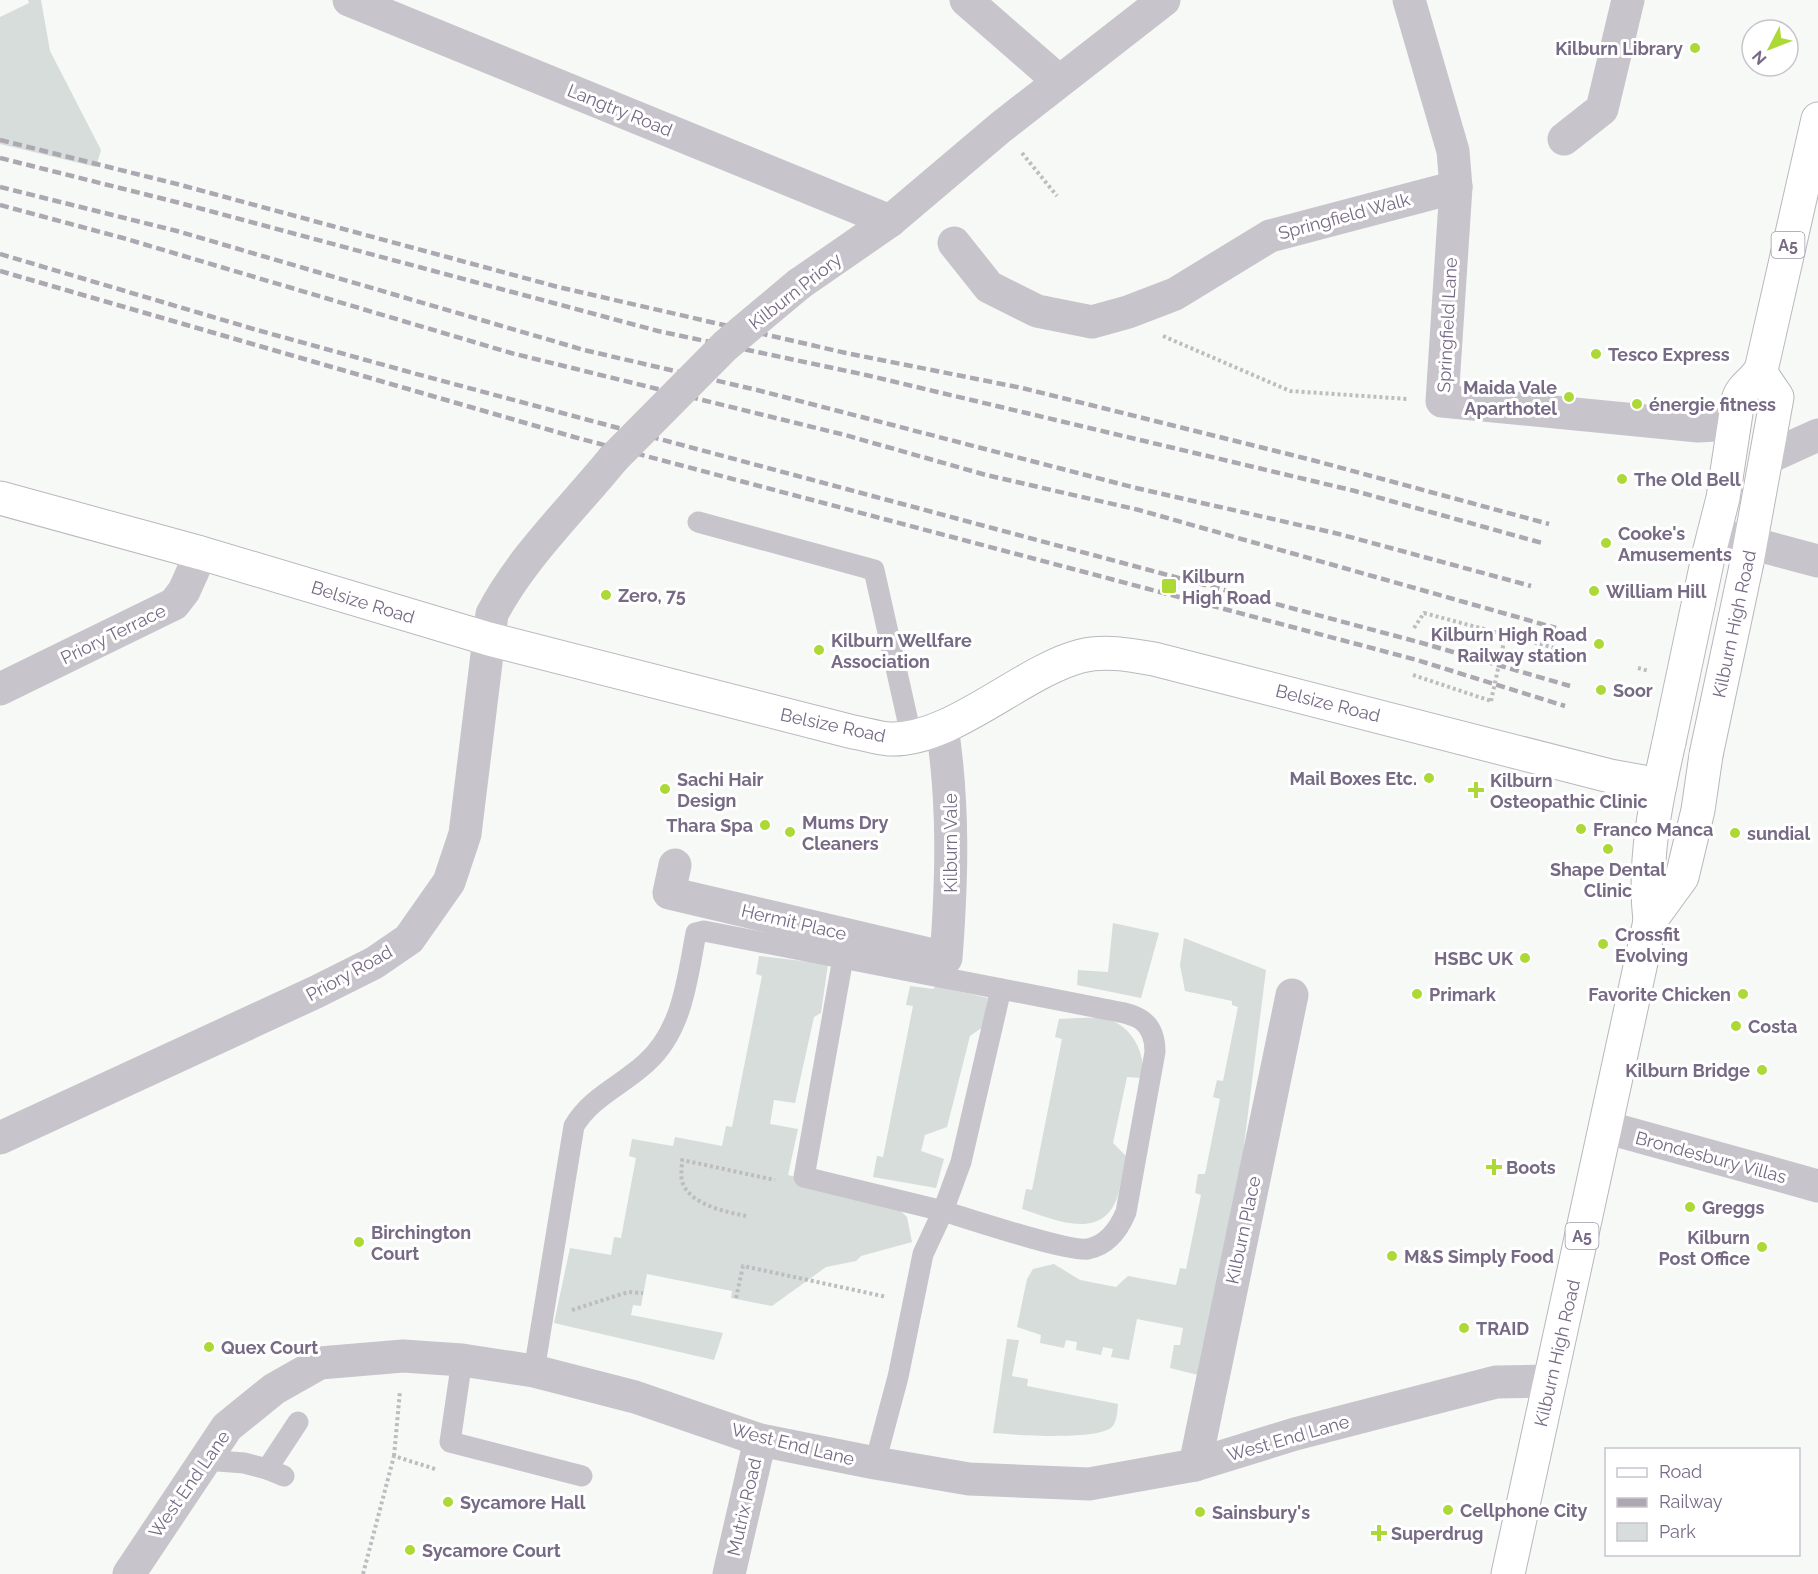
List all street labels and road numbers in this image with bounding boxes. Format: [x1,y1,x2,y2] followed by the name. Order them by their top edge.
[564,79,676,141] street label: Langtry Road
[1276,188,1413,244] street label: Springfield Walk
[1772,232,1804,258] road number: A5
[744,248,846,334] street label: Kilburn Priory
[1433,256,1461,393] street label: Springfield Lane
[1708,548,1760,700] street label: Kilburn High Road
[309,576,417,628] street label: Belsize Road
[57,599,169,668] street label: Priory Terrace
[1274,680,1382,726] street label: Belsize Road
[778,704,888,746] street label: Belsize Road
[940,793,961,893] street label: Kilburn Vale
[739,900,849,944] street label: Hermit Place
[302,941,396,1005] street label: Priory Road
[1633,1127,1789,1187] street label: Brondesbury Villas
[1221,1174,1265,1286] street label: Kilburn Place
[1566,1223,1598,1249] road number: A5
[1530,1277,1584,1429] street label: Kilburn High Road
[1225,1410,1352,1465] street label: West End Lane
[729,1419,857,1470] street label: West End Lane
[144,1426,234,1542] street label: West End Lane
[723,1456,765,1558] street label: Mutrix Road

